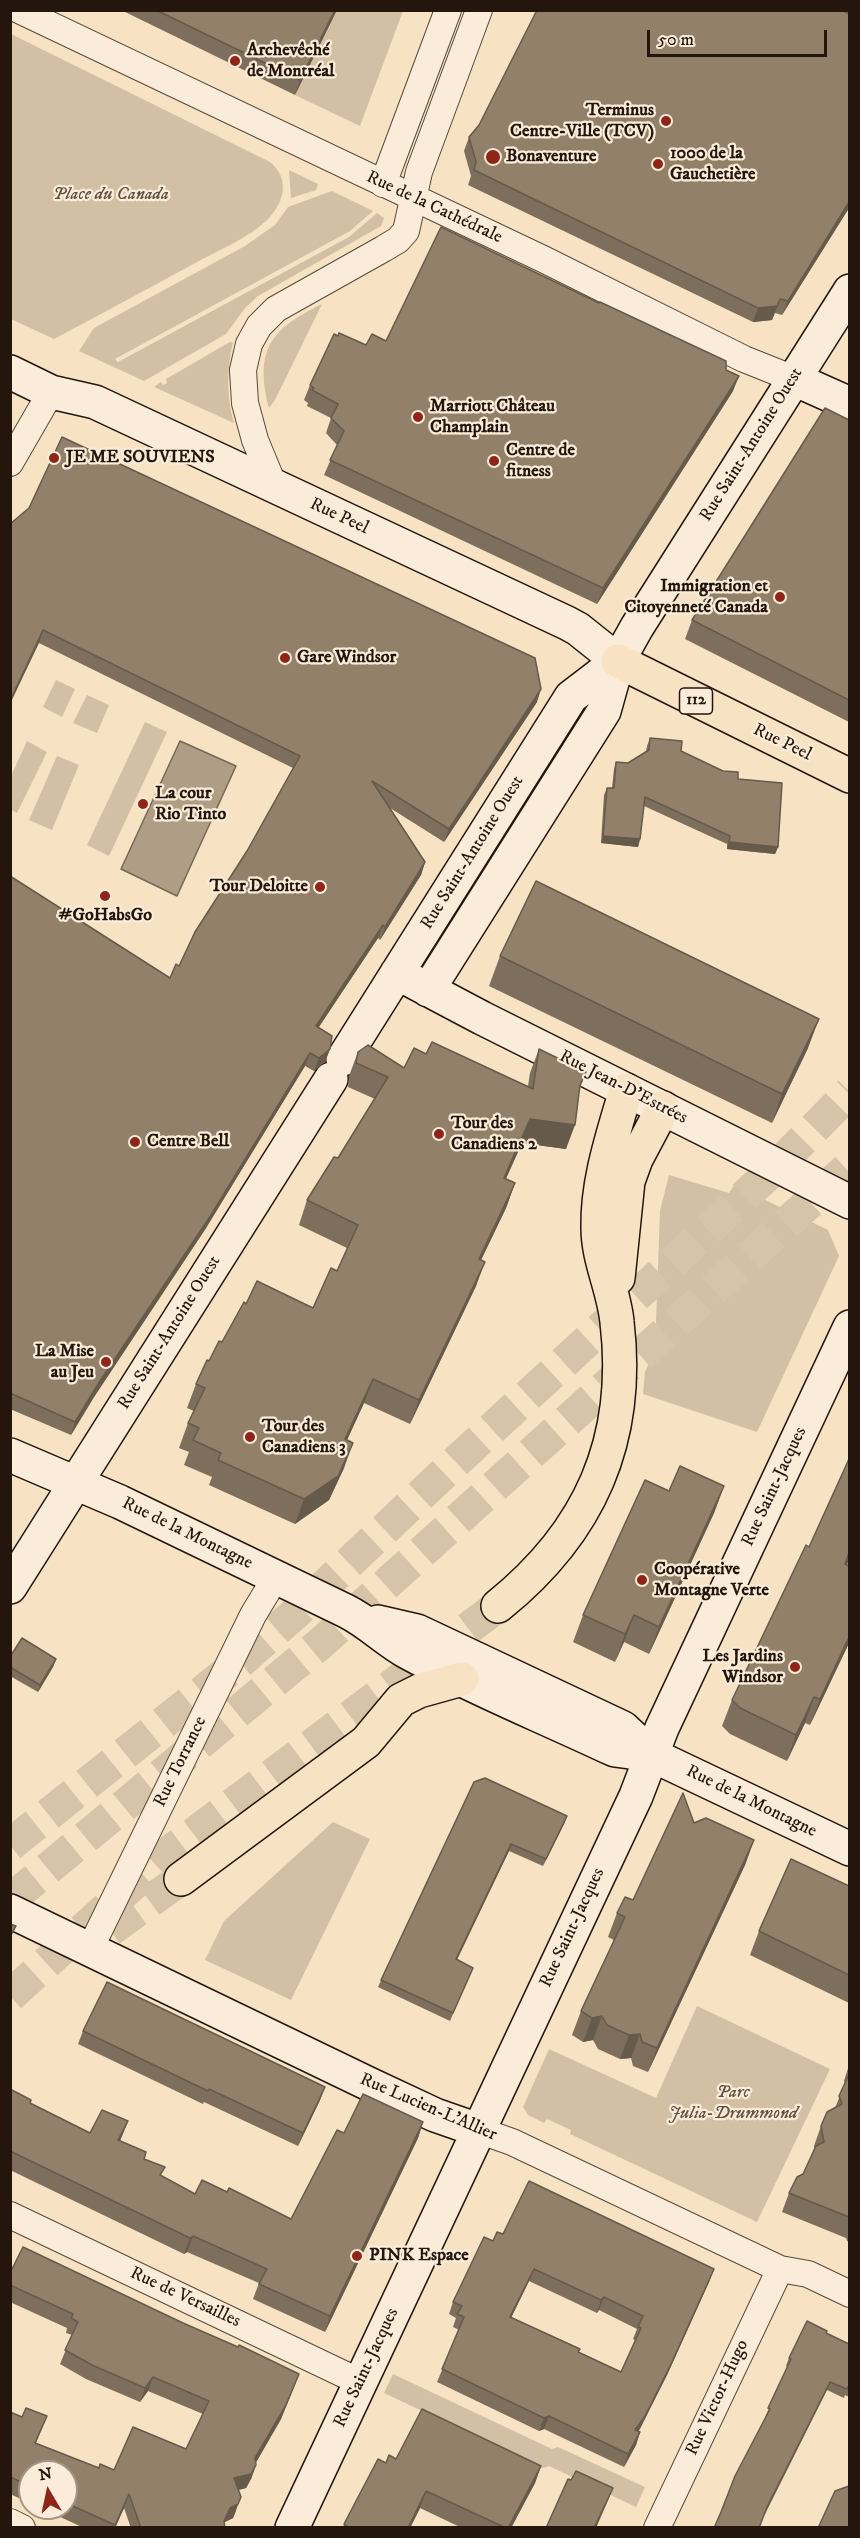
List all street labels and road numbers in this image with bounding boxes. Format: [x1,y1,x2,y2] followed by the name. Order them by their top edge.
[363,167,505,249] street label: Rue de la Cathédrale
[696,364,808,526] street label: Rue Saint-Antoine Ouest
[306,494,372,540] street label: Rue Peel
[680,688,712,714] road number: 112
[749,720,815,766] street label: Rue Peel
[417,772,529,934] street label: Rue Saint-Antoine Ouest
[555,1046,691,1130] street label: Rue Jean-D'Estrées
[114,1252,226,1414] street label: Rue Saint-Antoine Ouest
[738,1424,812,1550] street label: Rue Saint-Jacques
[118,1493,256,1575] street label: Rue de la Montagne
[150,1713,212,1811] street label: Rue Torrance
[682,1761,820,1843] street label: Rue de la Montagne
[536,1865,610,1991] street label: Rue Saint-Jacques
[356,2069,500,2147] street label: Rue Lucien-L'Allier
[126,2263,244,2333] street label: Rue de Versailles
[330,2305,404,2431] street label: Rue Saint-Jacques
[682,2337,754,2459] street label: Rue Victor-Hugo

